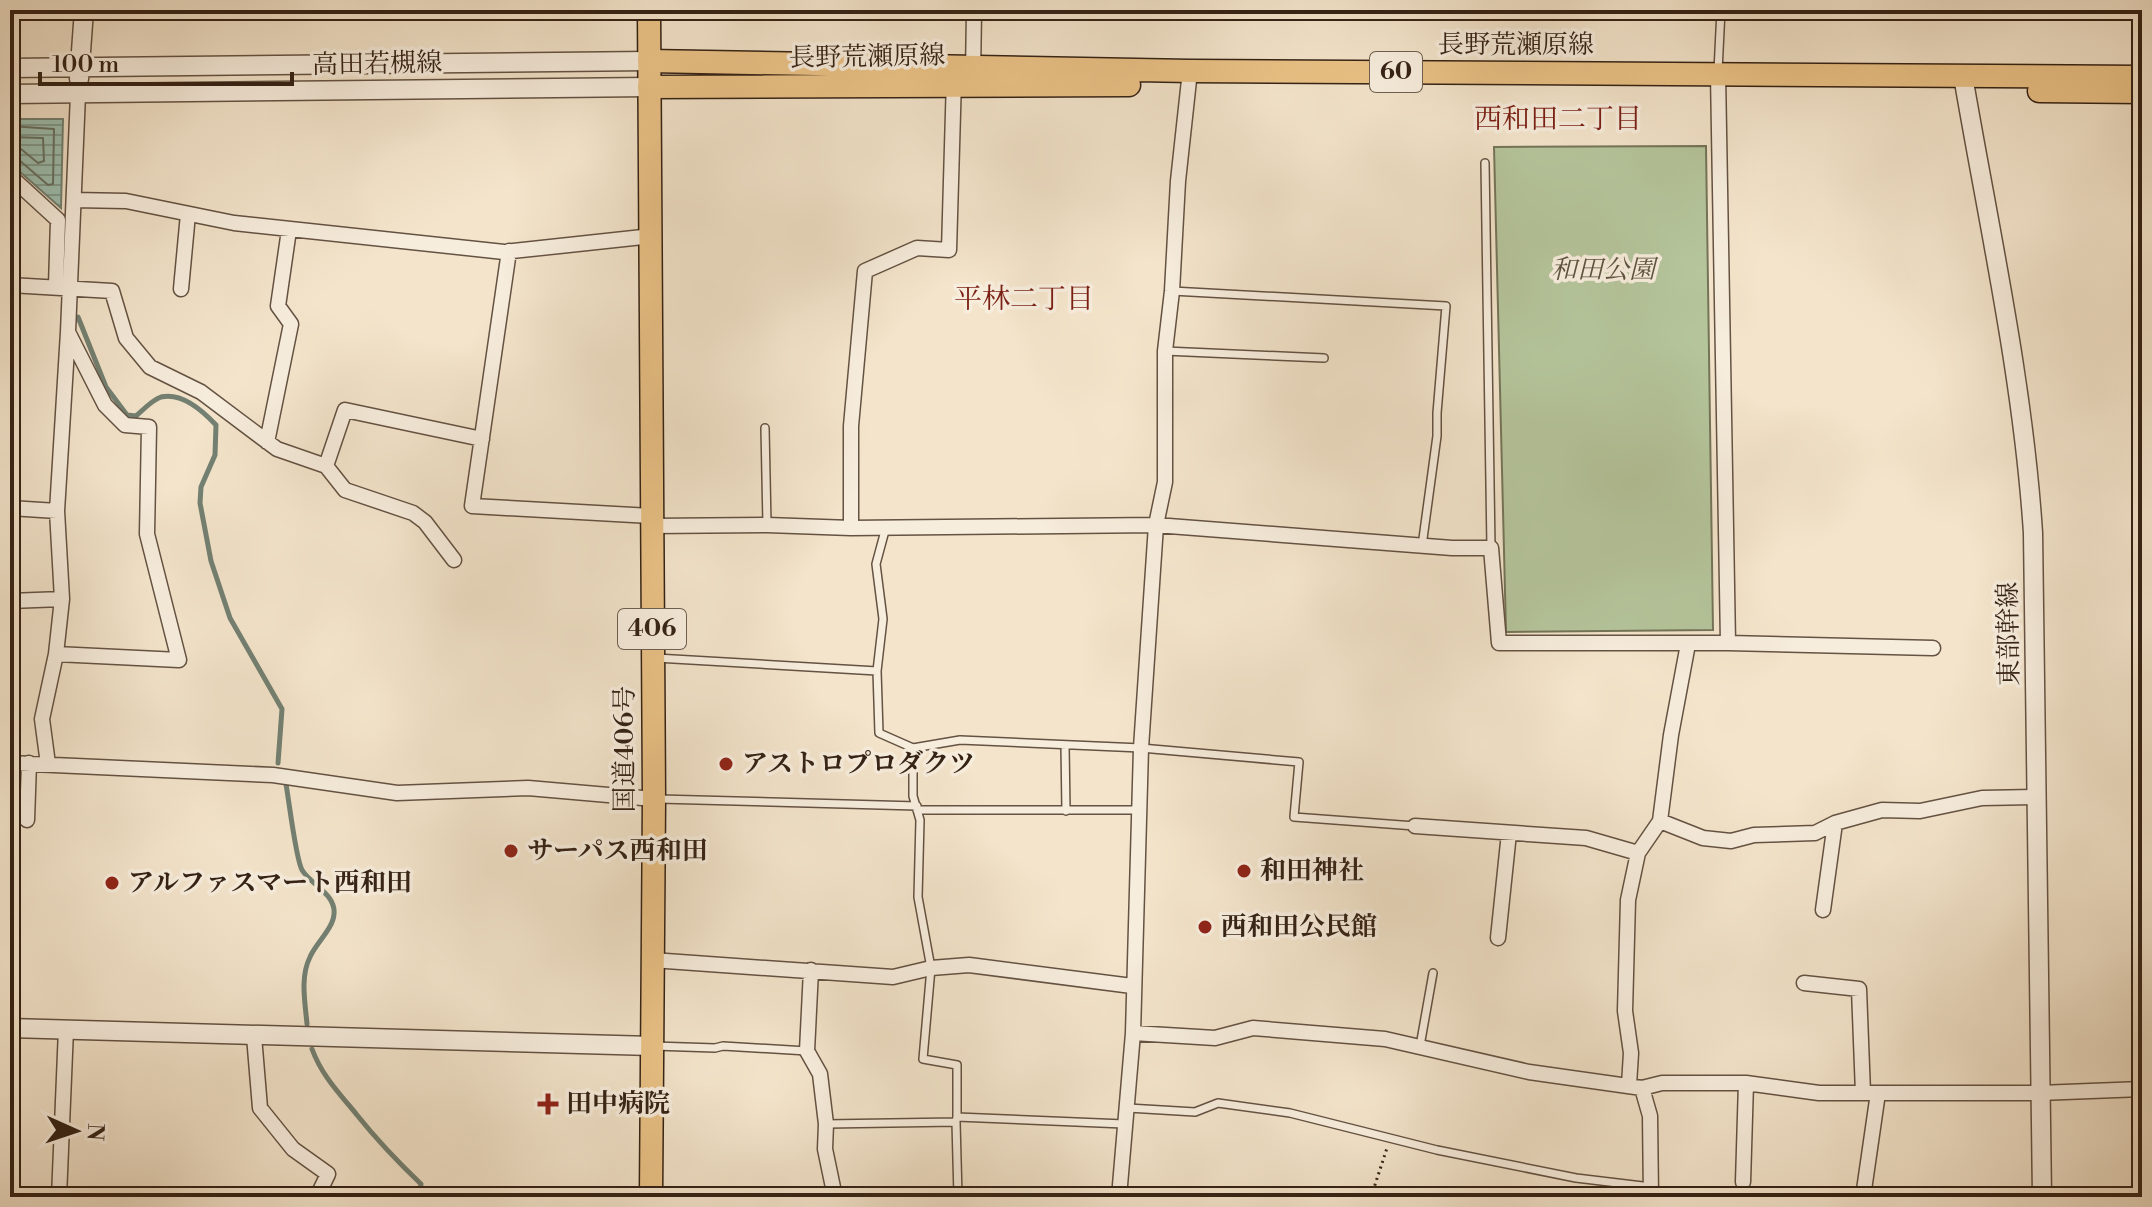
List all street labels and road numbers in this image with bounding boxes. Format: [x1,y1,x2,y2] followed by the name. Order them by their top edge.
[1438,29,1594,61] street label: 長野荒瀬原線
[789,40,945,74] street label: 長野荒瀬原線
[312,47,442,81] street label: 高田若槻線
[1370,52,1422,92] road number: 60
[1992,582,2026,686] street label: 東部幹線
[618,609,686,649] road number: 406
[609,686,641,812] street label: 国道406号

